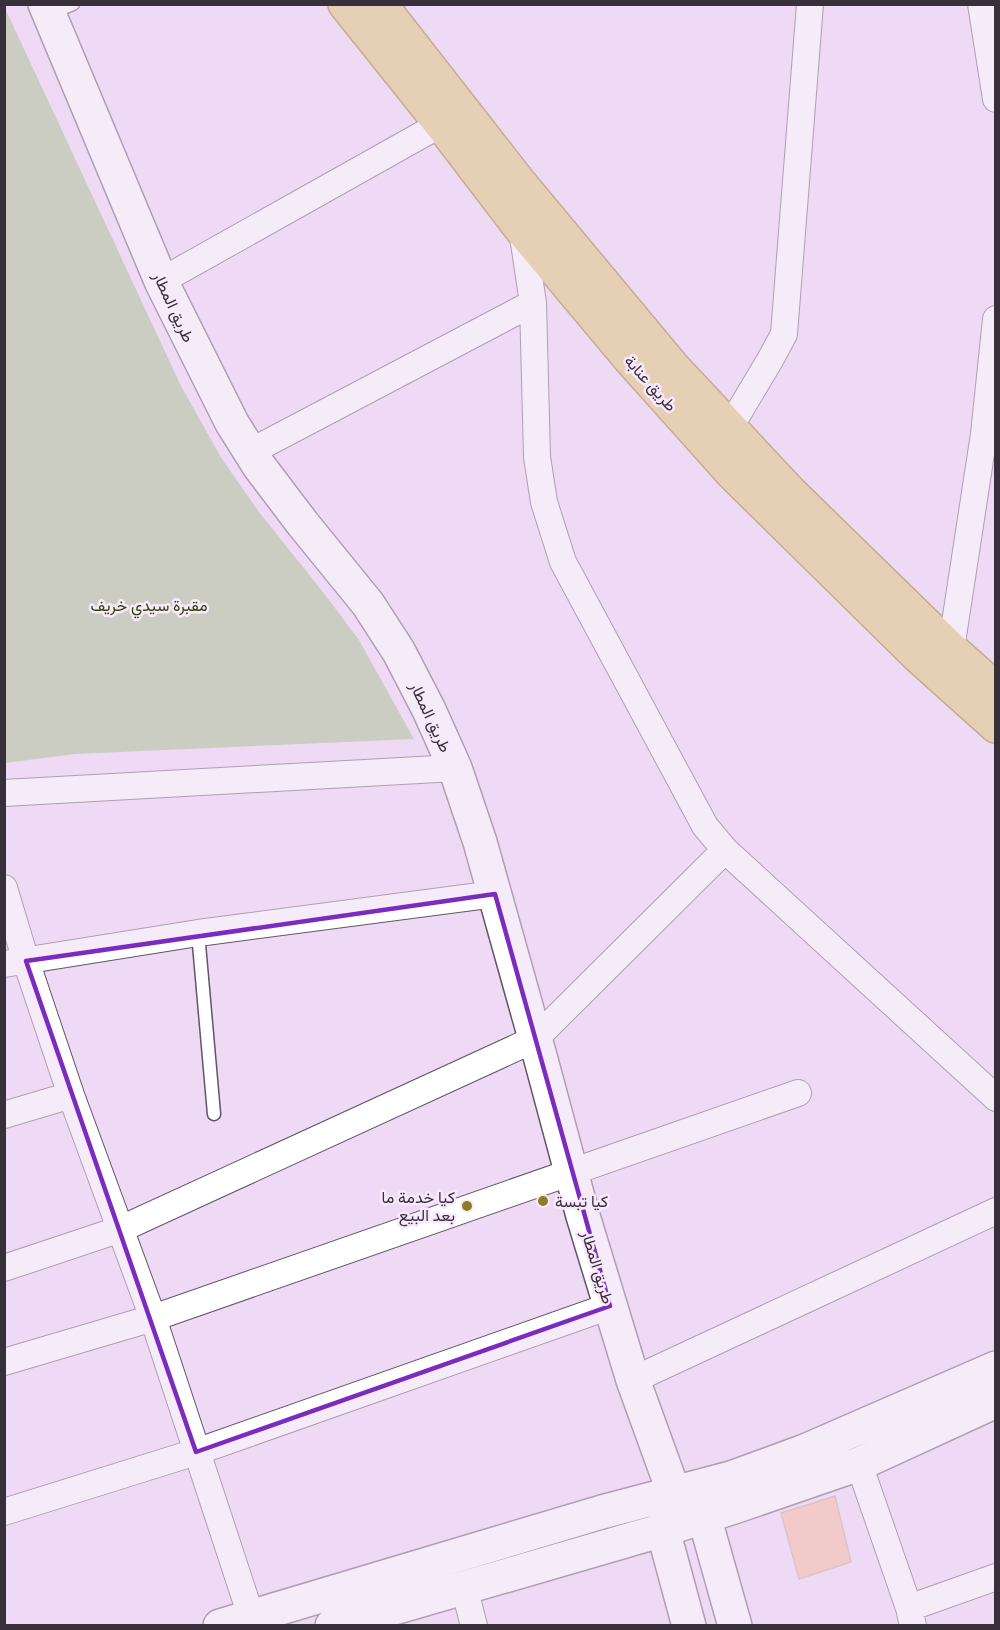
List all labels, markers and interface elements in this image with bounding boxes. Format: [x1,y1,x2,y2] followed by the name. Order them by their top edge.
[148,268,199,346] street label: طريق المطار
[620,351,681,416] street label: طريق عنابة
[91,595,207,619] park label: مقبرة سيدي خريف
[405,678,456,756] street label: طريق المطار
[382,1187,455,1227] place label: كيا خدمة ما بعد البيع
[555,1191,608,1211] place label: كيا تبسة
[536,1194,550,1208] marker: كيا تبسة
[460,1199,474,1213] marker: كيا خدمة ما بعد البيع
[576,1227,619,1306] street label: طريق المطار

